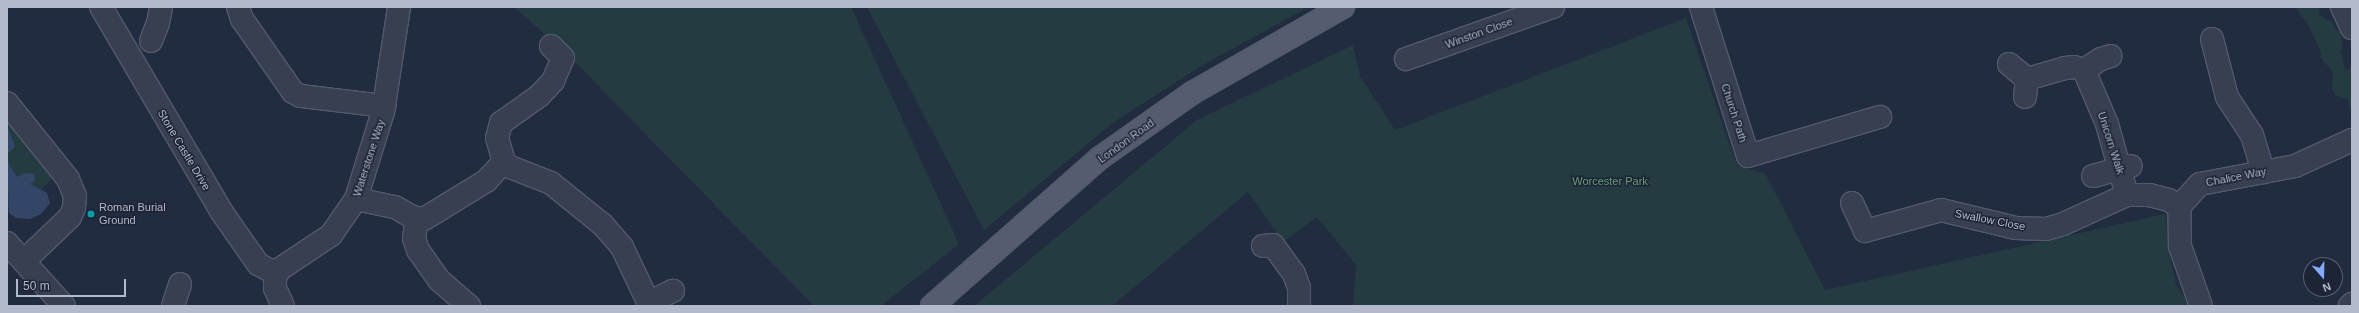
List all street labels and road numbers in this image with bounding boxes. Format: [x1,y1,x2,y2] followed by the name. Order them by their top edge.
[1443,15,1515,51] street label: Winston Close
[1718,82,1750,144] street label: Church Path
[155,107,213,193] street label: Stone Castle Drive
[2095,110,2127,176] street label: Unicorn Walk
[1095,116,1157,166] street label: London Road
[350,118,388,198] street label: Waterstone Way
[2205,165,2267,189] street label: Chalice Way
[1954,207,2026,233] street label: Swallow Close

